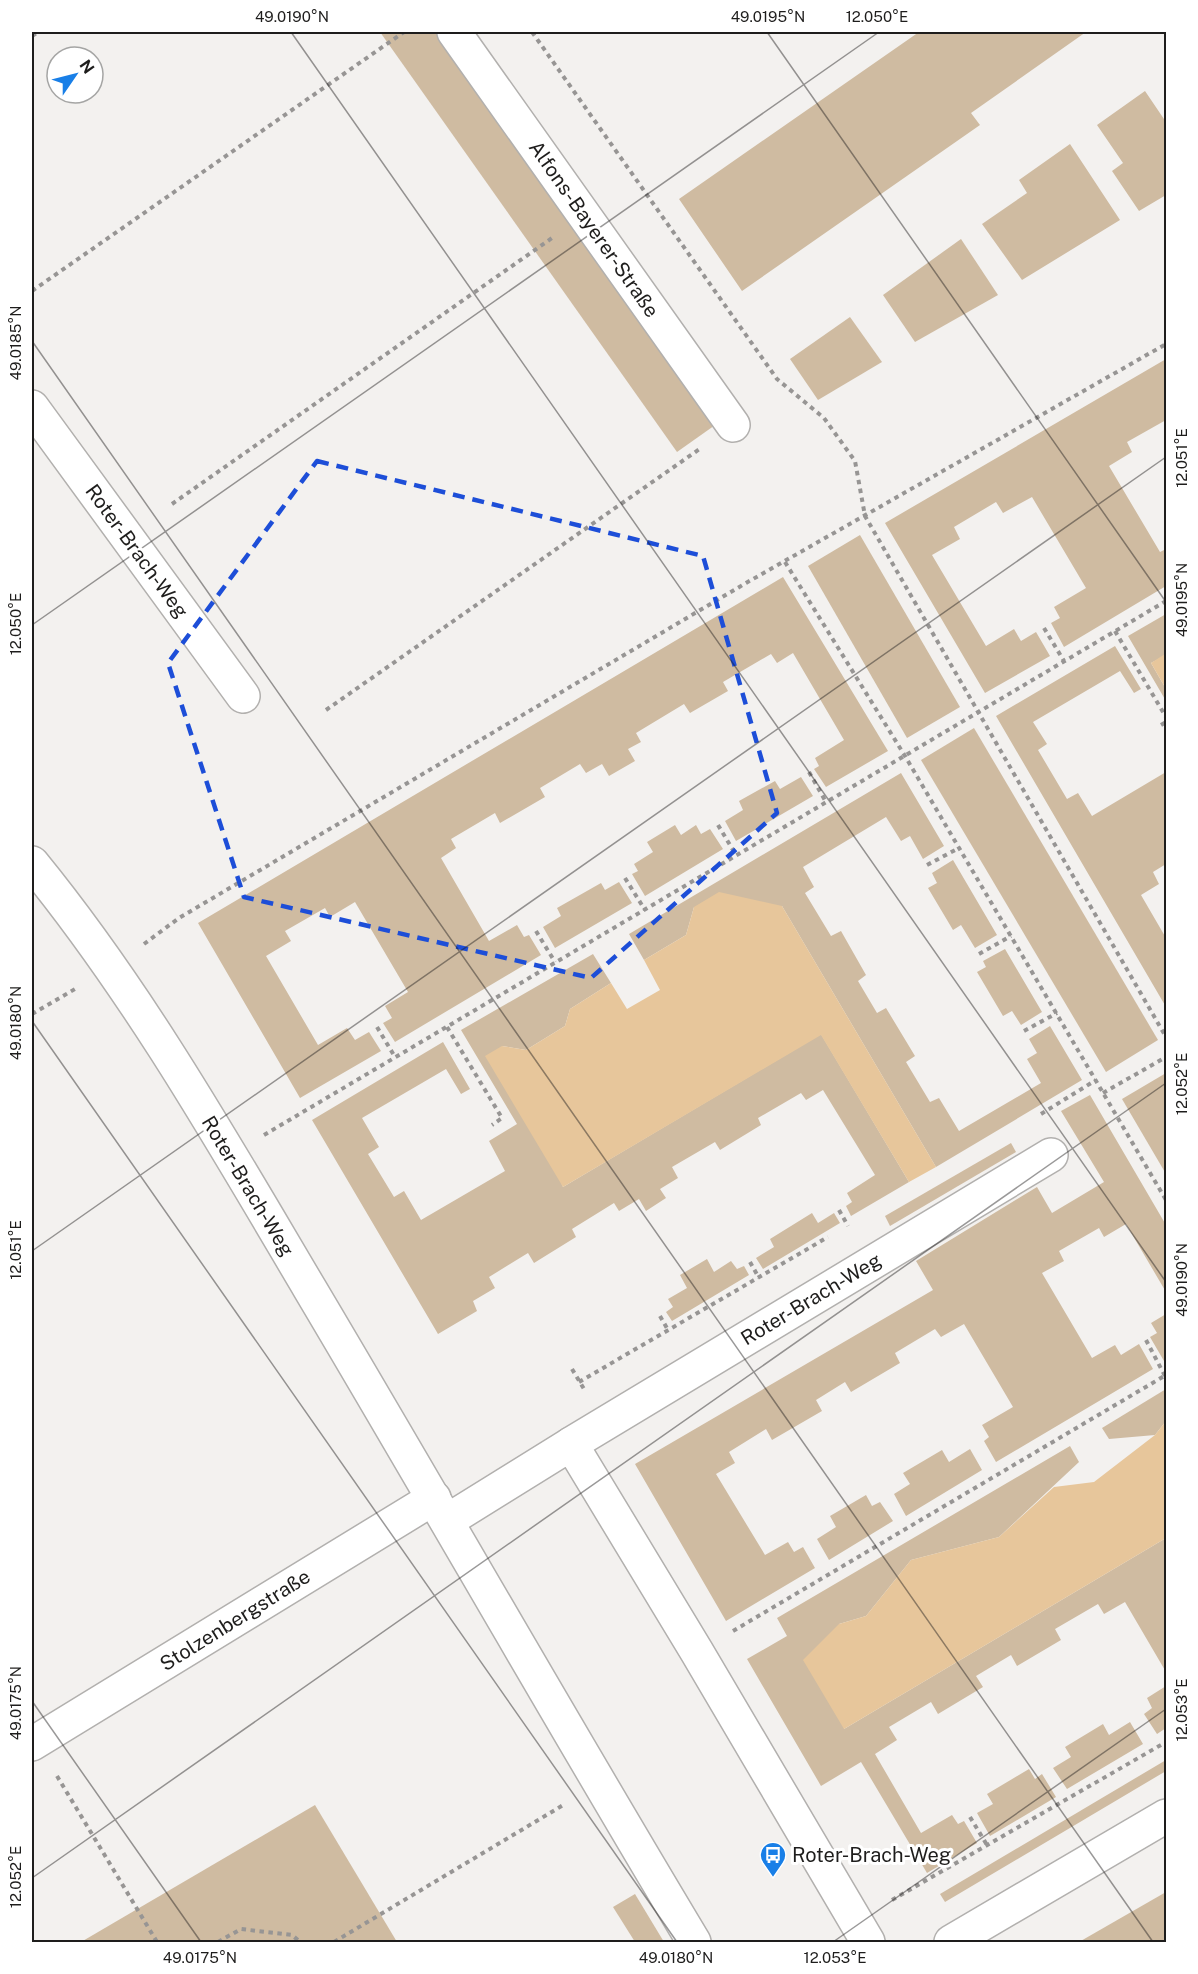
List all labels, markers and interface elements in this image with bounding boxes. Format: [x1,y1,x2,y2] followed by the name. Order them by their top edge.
[255,8,329,25] text: 49.0190°N
[731,8,805,25] text: 49.0195°N
[846,8,908,25] text: 12.050°E
[45,45,105,105] north arrow
[76,56,98,77] text: N
[524,136,664,322] street label: Alfons-Bayerer-Straße
[7,305,24,381] text: 49.0185°N
[1173,428,1190,488] text: 12.051°E
[80,480,194,622] street label: Roter-Brach-Weg
[1173,563,1190,637] text: 49.0195°N
[7,593,24,655] text: 12.050°E
[7,986,24,1060] text: 49.0180°N
[1173,1053,1190,1115] text: 12.052°E
[197,1112,299,1260] street label: Roter-Brach-Weg
[7,1220,24,1280] text: 12.051°E
[1173,1243,1190,1317] text: 49.0190°N
[737,1248,885,1350] street label: Roter-Brach-Weg
[155,1564,315,1676] street label: Stolzenbergstraße
[7,1666,24,1740] text: 49.0175°N
[1173,1679,1190,1741] text: 12.053°E
[758,1840,788,1878] bus stop icon: Roter-Brach-Weg
[792,1843,951,1867] place label: Roter-Brach-Weg
[7,1846,24,1908] text: 12.052°E
[163,1949,237,1966] text: 49.0175°N
[639,1949,713,1966] text: 49.0180°N
[804,1949,866,1966] text: 12.053°E

